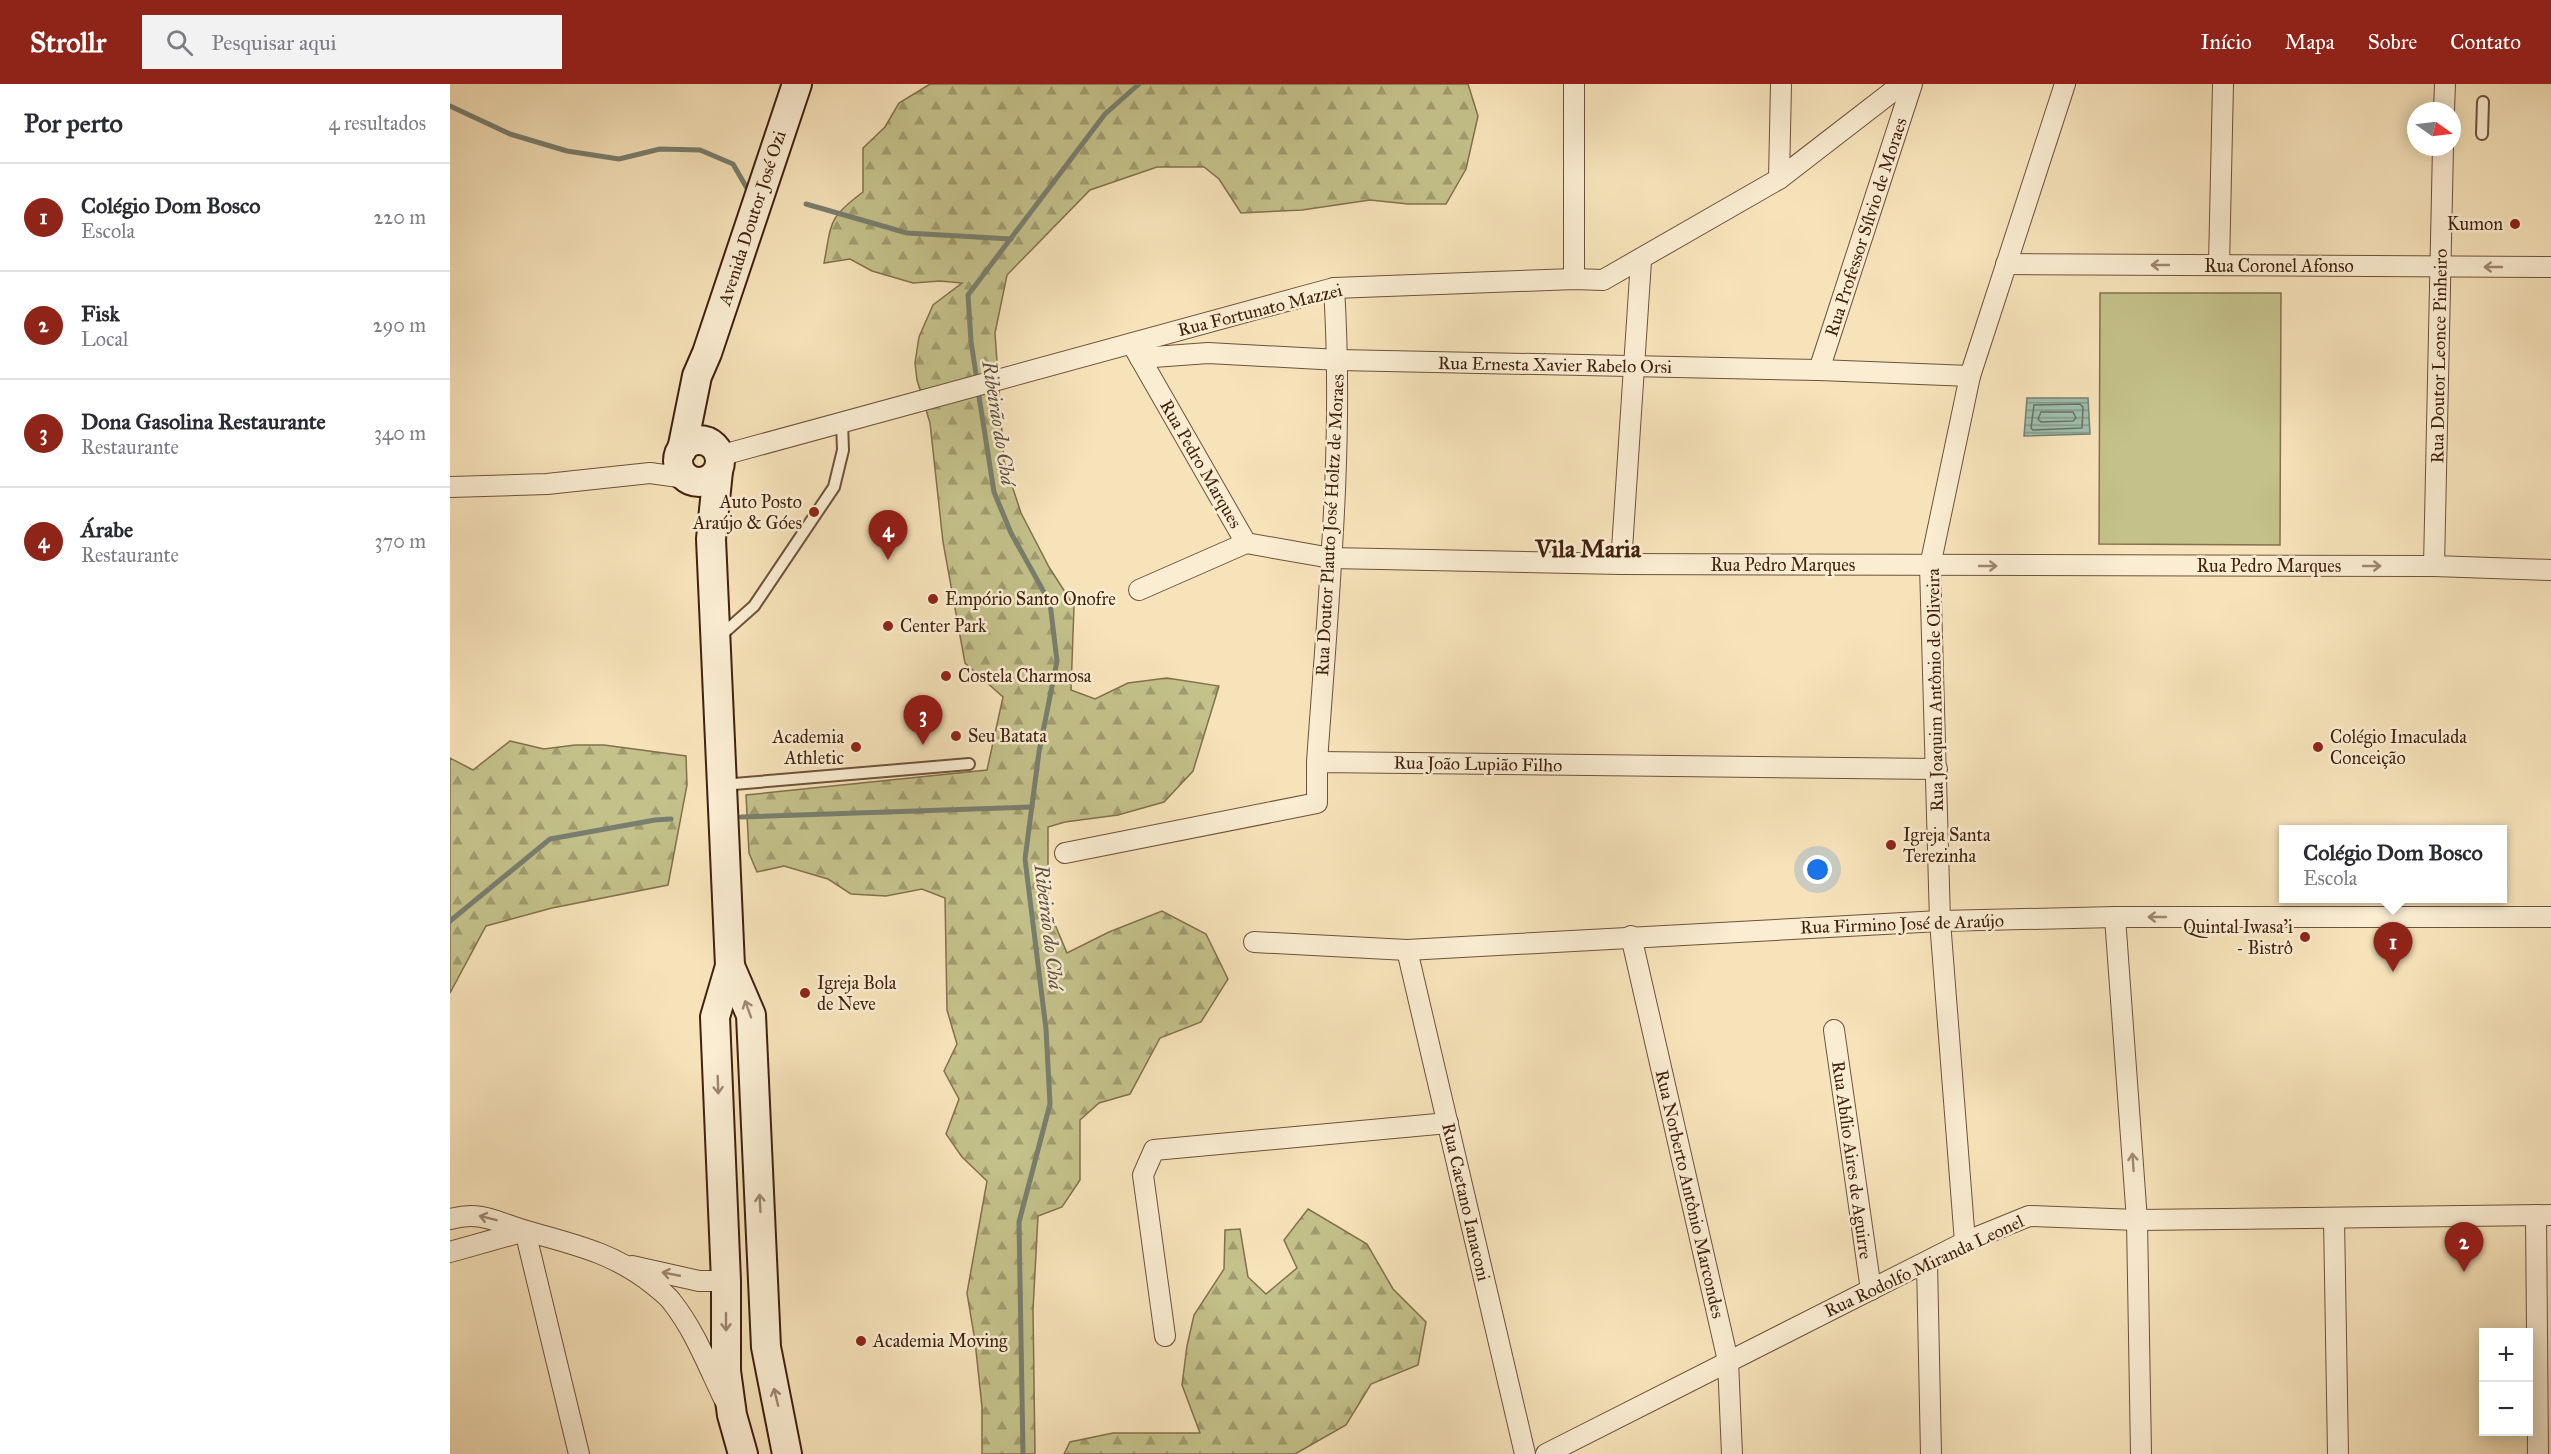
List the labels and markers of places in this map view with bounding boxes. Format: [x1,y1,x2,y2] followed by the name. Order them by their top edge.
[2447,213,2503,235] place label: Kumon
[2508,217,2522,231] marker: Kumon
[692,491,802,534] place label: Auto Posto Araújo & Góes
[807,505,821,519] marker: Auto Posto Araújo & Góes
[868,510,908,560] pin: 4
[945,588,1116,610] place label: Empório Santo Onofre
[926,592,940,606] marker: Empório Santo Onofre
[900,615,987,637] place label: Center Park
[881,619,895,633] marker: Center Park
[958,665,1092,687] place label: Costela Charmosa
[939,669,953,683] marker: Costela Charmosa
[904,696,942,745] pin: 3
[968,725,1047,747] place label: Seu Batata
[772,726,844,769] place label: Academia Athletic
[2330,726,2467,769] place label: Colégio Imaculada Conceição
[949,729,963,743] marker: Seu Batata
[849,740,863,754] marker: Academia Athletic
[2311,740,2325,754] marker: Colégio Imaculada Conceição
[1903,824,1991,867] place label: Igreja Santa Terezinha
[1884,838,1898,852] marker: Igreja Santa Terezinha
[2183,916,2293,959] place label: Quintal Iwasa'i - Bistrô
[2374,922,2412,972] pin: 1
[2298,930,2312,944] marker: Quintal Iwasa'i - Bistrô
[817,972,897,1015] place label: Igreja Bola de Neve
[798,986,812,1000] marker: Igreja Bola de Neve
[2444,1222,2484,1272] pin: 2
[872,1330,1008,1353] place label: Academia Moving
[854,1334,868,1348] marker: Academia Moving

